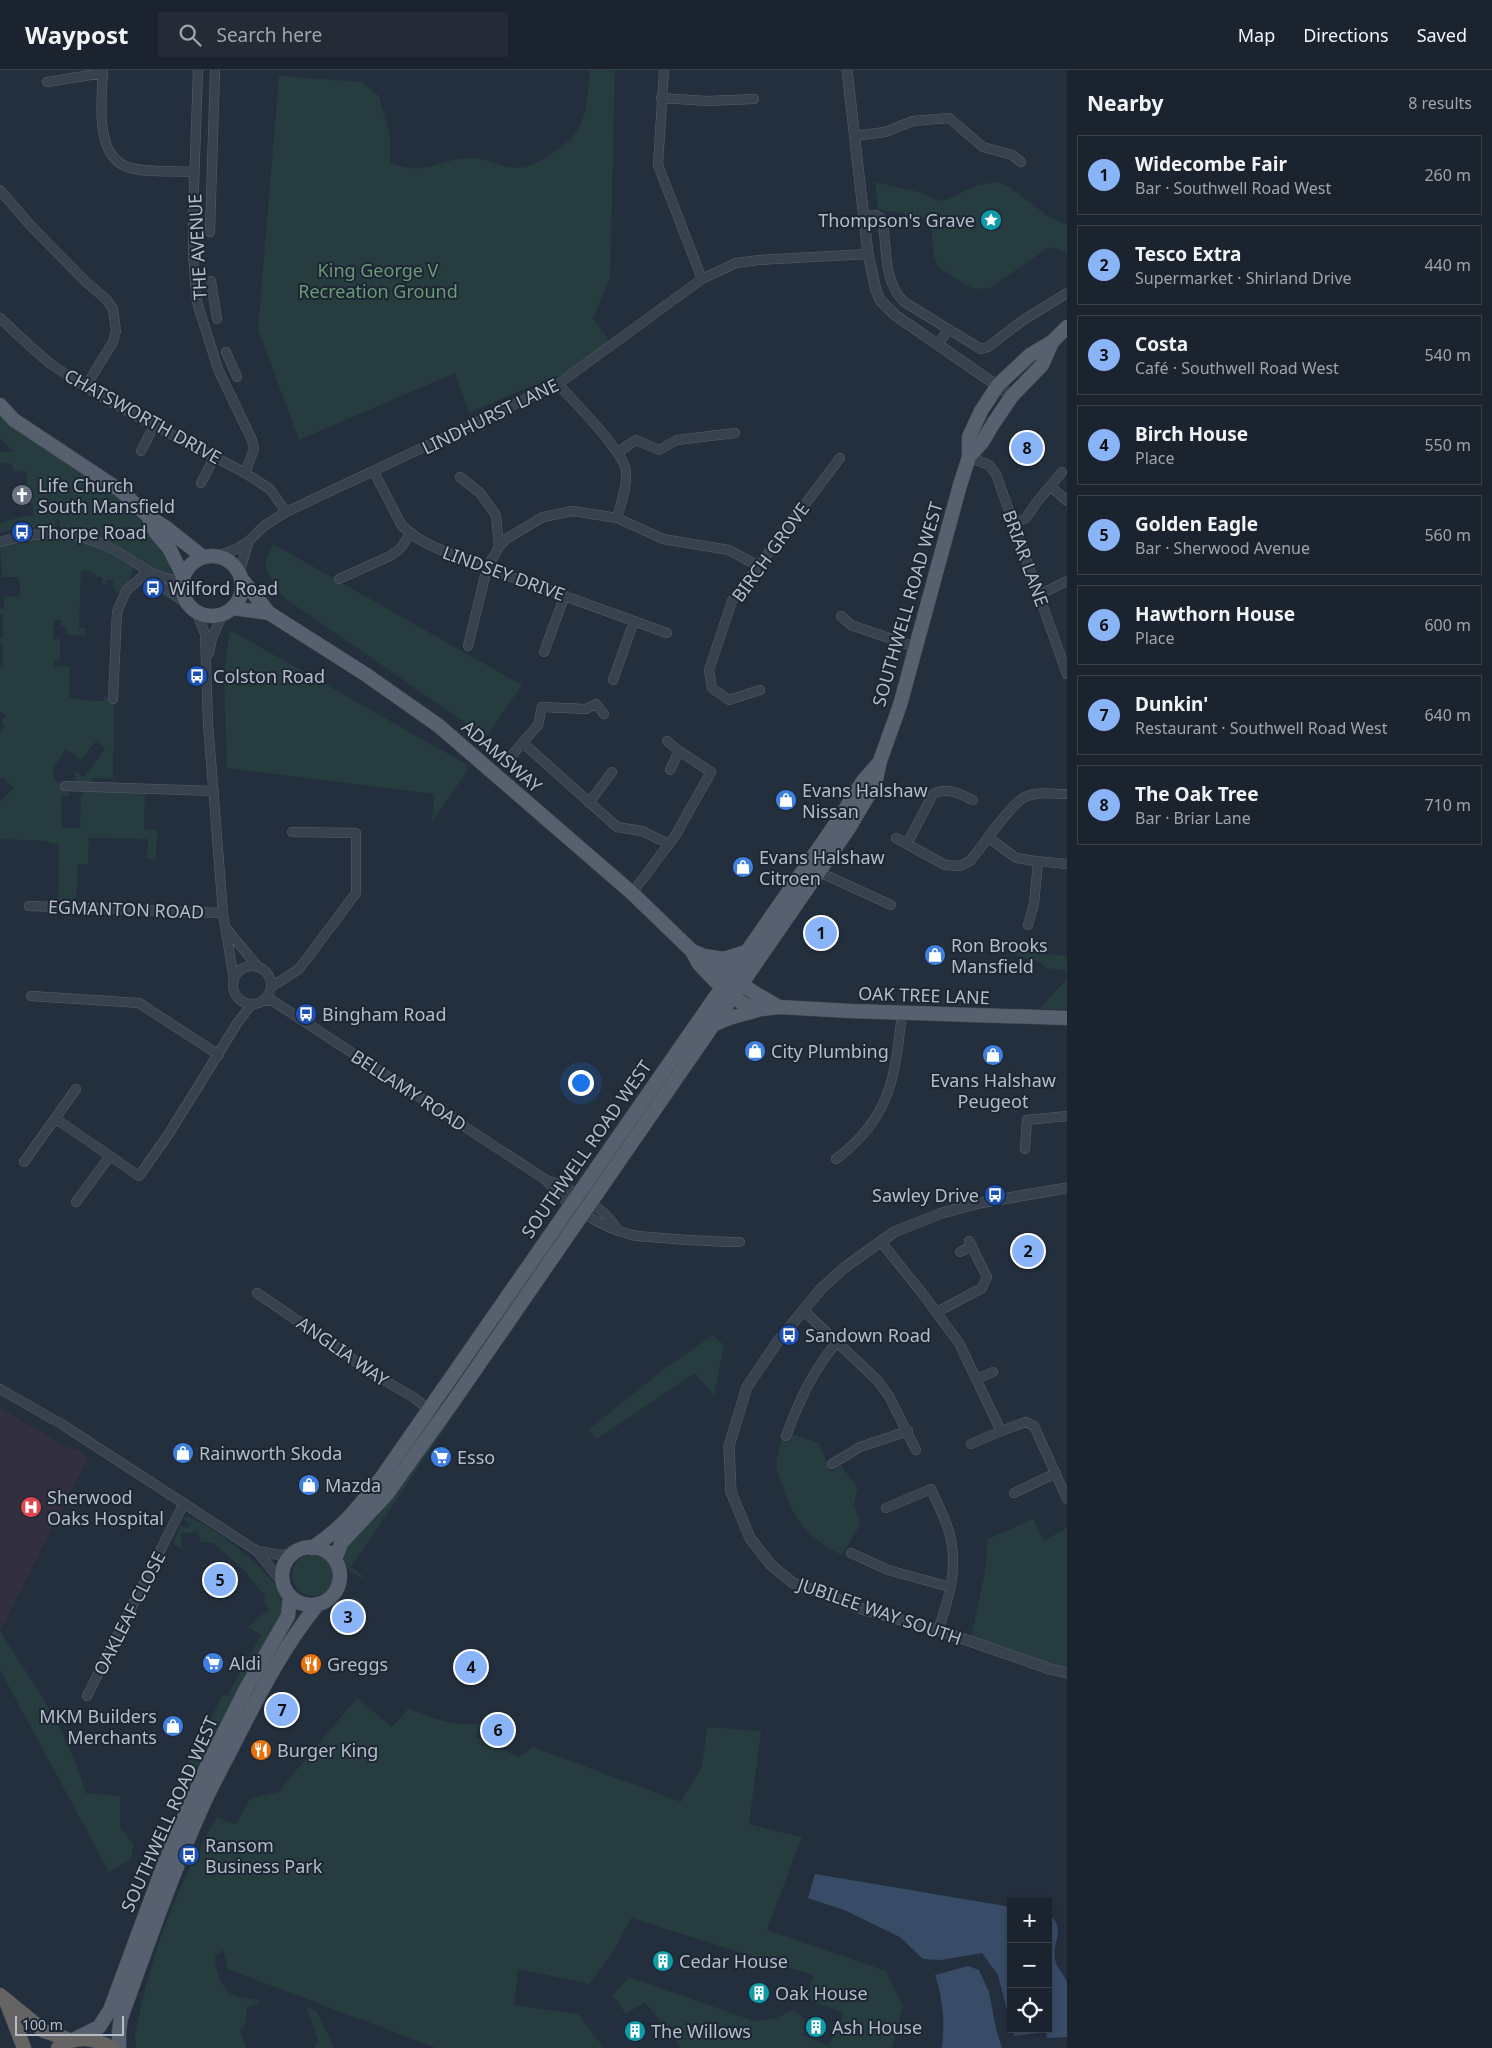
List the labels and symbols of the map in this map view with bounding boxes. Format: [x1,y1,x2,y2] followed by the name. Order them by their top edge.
[182,193,212,301] street label: THE AVENUE
[818,208,975,232] place label: Thompson's Grave
[979,208,1003,232] place icon: Thompson's Grave
[298,258,458,303] park label: King George V Recreation Ground
[60,363,226,469] street label: CHATSWORTH DRIVE
[418,373,562,459] street label: LINDHURST LANE
[1011,429,1043,467] pin: 8
[38,473,175,518] place label: Life Church South Mansfield
[10,483,34,507] church icon: Life Church South Mansfield
[726,497,814,607] street label: BIRCH GROVE
[866,499,948,709] street label: SOUTHWELL ROAD WEST
[997,506,1055,610] street label: BRIAR LANE
[10,520,34,544] bus stop icon: Thorpe Road
[38,520,147,544] place label: Thorpe Road
[440,540,568,606] street label: LINDSEY DRIVE
[141,576,165,600] bus stop icon: Wilford Road
[169,576,278,600] place label: Wilford Road
[185,664,209,688] bus stop icon: Colston Road
[213,664,325,688] place label: Colston Road
[457,715,548,798] street label: ADAMSWAY
[802,778,928,823] place label: Evans Halshaw Nissan
[774,788,798,812] shop icon: Evans Halshaw Nissan
[759,845,885,890] place label: Evans Halshaw Citroen
[731,855,755,879] shop icon: Evans Halshaw Citroen
[48,894,204,924] street label: EGMANTON ROAD
[805,914,837,952] pin: 1
[951,933,1048,978] place label: Ron Brooks Mansfield
[923,943,947,967] shop icon: Ron Brooks Mansfield
[858,981,990,1009] street label: OAK TREE LANE
[294,1002,318,1026] bus stop icon: Bingham Road
[322,1002,447,1026] place label: Bingham Road
[743,1039,767,1063] shop icon: City Plumbing
[771,1039,889,1063] place label: City Plumbing
[981,1043,1005,1067] shop icon: Evans Halshaw Peugeot
[347,1044,471,1136] street label: BELLAMY ROAD
[515,1055,657,1243] street label: SOUTHWELL ROAD WEST
[930,1068,1056,1113] place label: Evans Halshaw Peugeot
[568,1070,594,1096] your location
[872,1183,979,1207] place label: Sawley Drive
[983,1183,1007,1207] bus stop icon: Sawley Drive
[1012,1232,1044,1270] pin: 2
[292,1311,394,1392] street label: ANGLIA WAY
[777,1323,801,1347] bus stop icon: Sandown Road
[805,1323,931,1347] place label: Sandown Road
[171,1441,195,1465] shop icon: Rainworth Skoda
[199,1441,342,1465] place label: Rainworth Skoda
[429,1445,453,1469] supermarket icon: Esso
[457,1445,495,1469] place label: Esso
[297,1473,321,1497] shop icon: Mazda
[325,1473,381,1497] place label: Mazda
[47,1485,164,1530] place label: Sherwood Oaks Hospital
[19,1495,43,1519] hospital icon: Sherwood Oaks Hospital
[88,1547,170,1679] street label: OAKLEAF CLOSE
[204,1561,236,1599] pin: 5
[793,1571,965,1650] street label: JUBILEE WAY SOUTH
[332,1598,364,1636] pin: 3
[455,1648,487,1686] pin: 4
[201,1651,225,1675] supermarket icon: Aldi
[229,1651,261,1675] place label: Aldi
[299,1652,323,1676] restaurant icon: Greggs
[327,1652,388,1676] place label: Greggs
[266,1691,298,1729] pin: 7
[39,1704,157,1749] place label: MKM Builders Merchants
[482,1711,514,1749] pin: 6
[115,1712,223,1916] street label: SOUTHWELL ROAD WEST
[161,1714,185,1738] shop icon: MKM Builders Merchants
[249,1738,273,1762] restaurant icon: Burger King
[277,1738,378,1762] place label: Burger King
[205,1833,323,1878] place label: Ransom Business Park
[177,1843,201,1867] bus stop icon: Ransom Business Park
[651,1949,675,1973] building icon: Cedar House
[679,1949,788,1973] place label: Cedar House
[747,1981,771,2005] building icon: Oak House
[775,1981,868,2005] place label: Oak House
[15,2013,124,2036] scale bar
[804,2015,828,2039] building icon: Ash House
[832,2015,922,2039] place label: Ash House
[623,2019,647,2043] building icon: The Willows
[651,2019,751,2043] place label: The Willows

